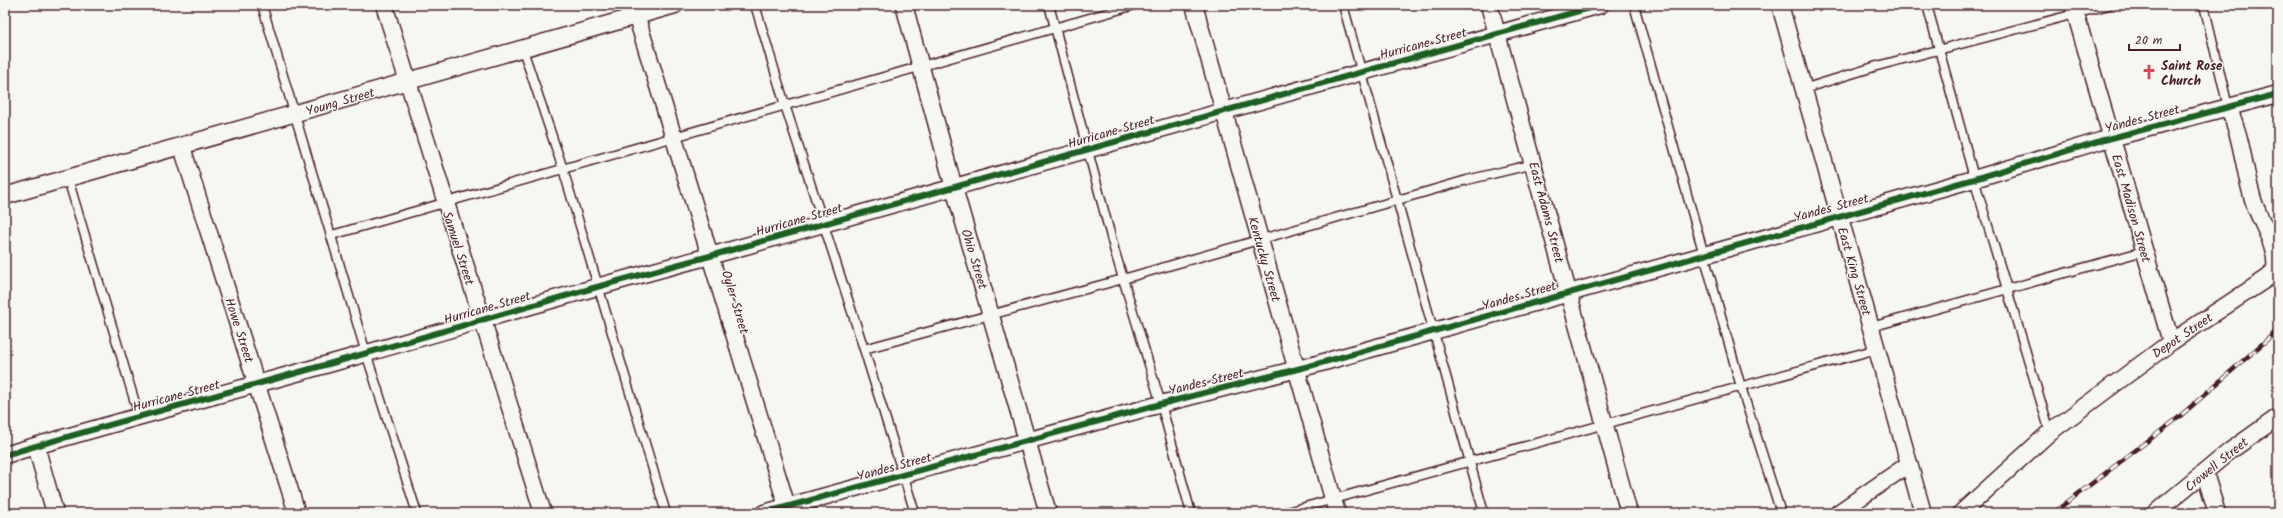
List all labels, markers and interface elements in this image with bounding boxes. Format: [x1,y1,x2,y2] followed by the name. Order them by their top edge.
[1377,22,1470,66] street label: Hurricane Street
[2129,26,2180,52] scale bar
[2135,31,2163,50] text: 20 m
[2161,56,2223,92] place label: Saint Rose Church
[2140,63,2158,81] church icon: Saint Rose Church
[303,82,378,122] street label: Young Street
[2103,99,2183,139] street label: Yandes Street
[1065,110,1158,155] street label: Hurricane Street
[2105,152,2156,266] street label: East Madison Street
[1522,159,1569,266] street label: East Adams Street
[1792,188,1872,228] street label: Yandes Street
[753,198,846,243] street label: Hurricane Street
[436,209,480,289] street label: Samuel Street
[1241,214,1286,305] street label: Kentucky Street
[1831,225,1877,319] street label: East King Street
[954,227,993,293] street label: Ohio Street
[715,268,754,338] street label: Oyler Street
[1480,276,1560,317] street label: Yandes Street
[441,286,534,331] street label: Hurricane Street
[218,295,259,367] street label: Howe Street
[2148,308,2218,364] street label: Depot Street
[1167,363,1247,402] street label: Yandes Street
[130,374,223,418] street label: Hurricane Street
[2180,432,2254,498] street label: Crowell Street
[855,447,935,487] street label: Yandes Street

